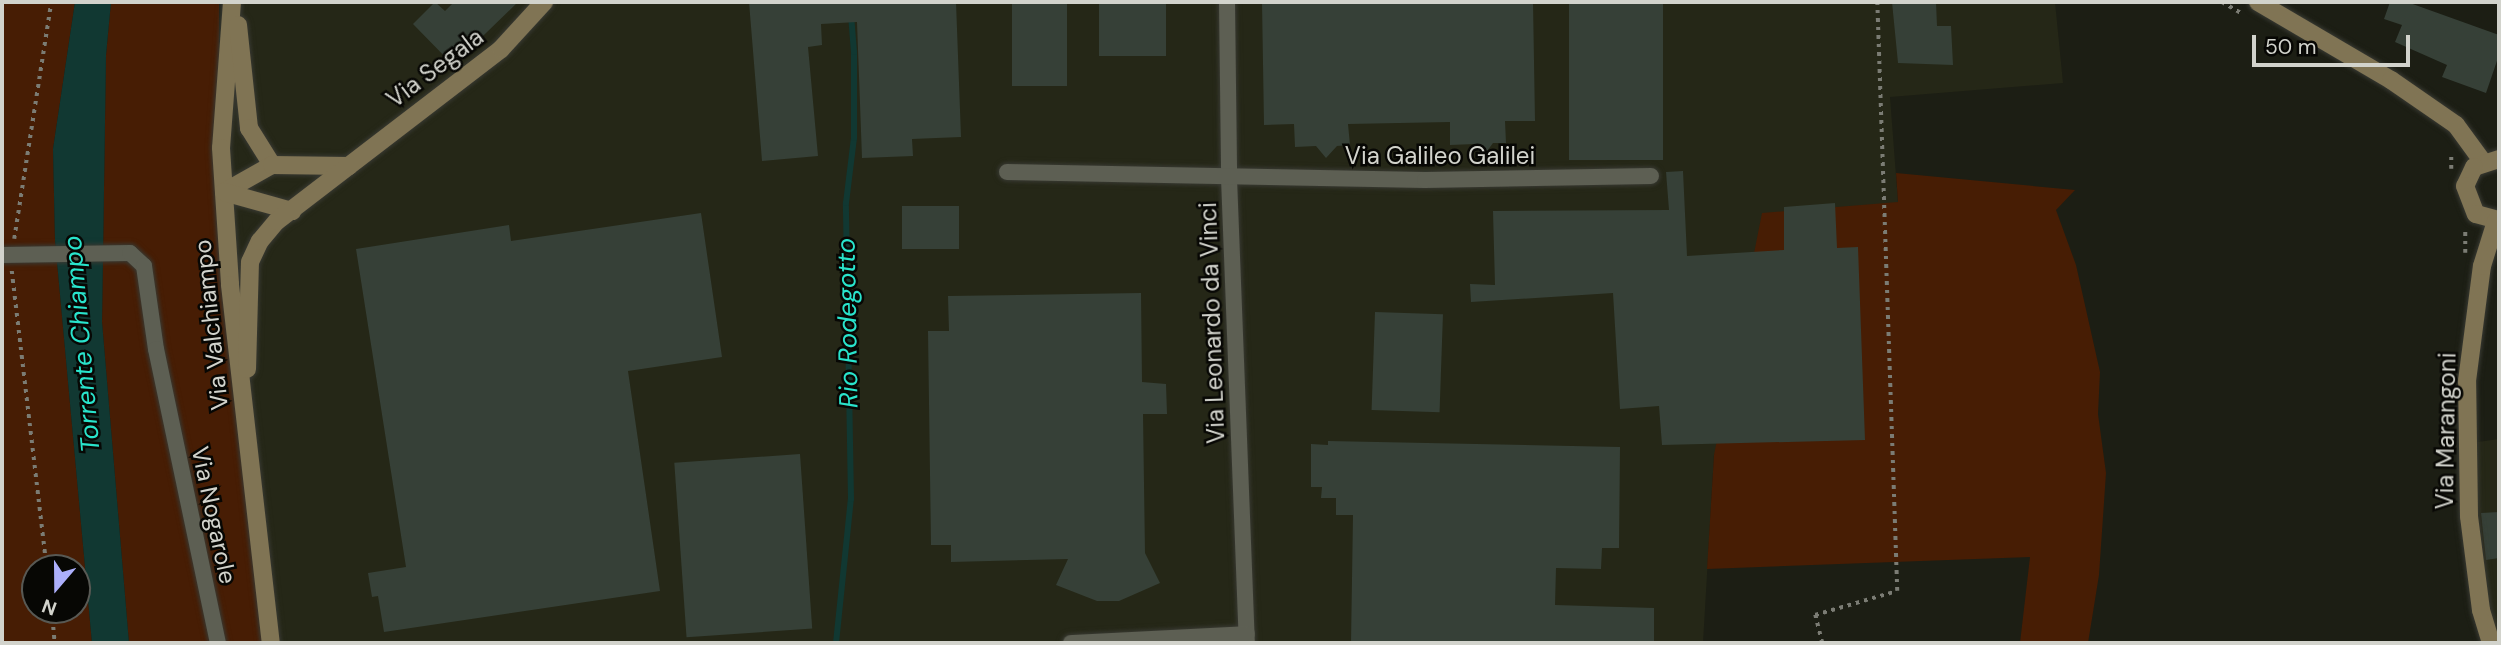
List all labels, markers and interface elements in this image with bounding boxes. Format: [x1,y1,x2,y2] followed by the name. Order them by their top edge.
[2256,21,2414,65] scale bar
[381,22,489,114] street label: Via Segala
[2265,33,2316,61] text: 50 m
[1345,142,1535,170] street label: Via Galileo Galilei
[1193,202,1231,444] street label: Via Leonardo da Vinci
[57,234,107,454] water label: Torrente Chiampo
[188,238,234,412] street label: Via Valchiampo
[831,238,865,408] water label: Rio Rodegotto
[2430,352,2462,510] street label: Via Marangoni
[185,444,243,586] street label: Via Nogarole
[21,554,91,624] north arrow
[39,593,60,621] text: N

